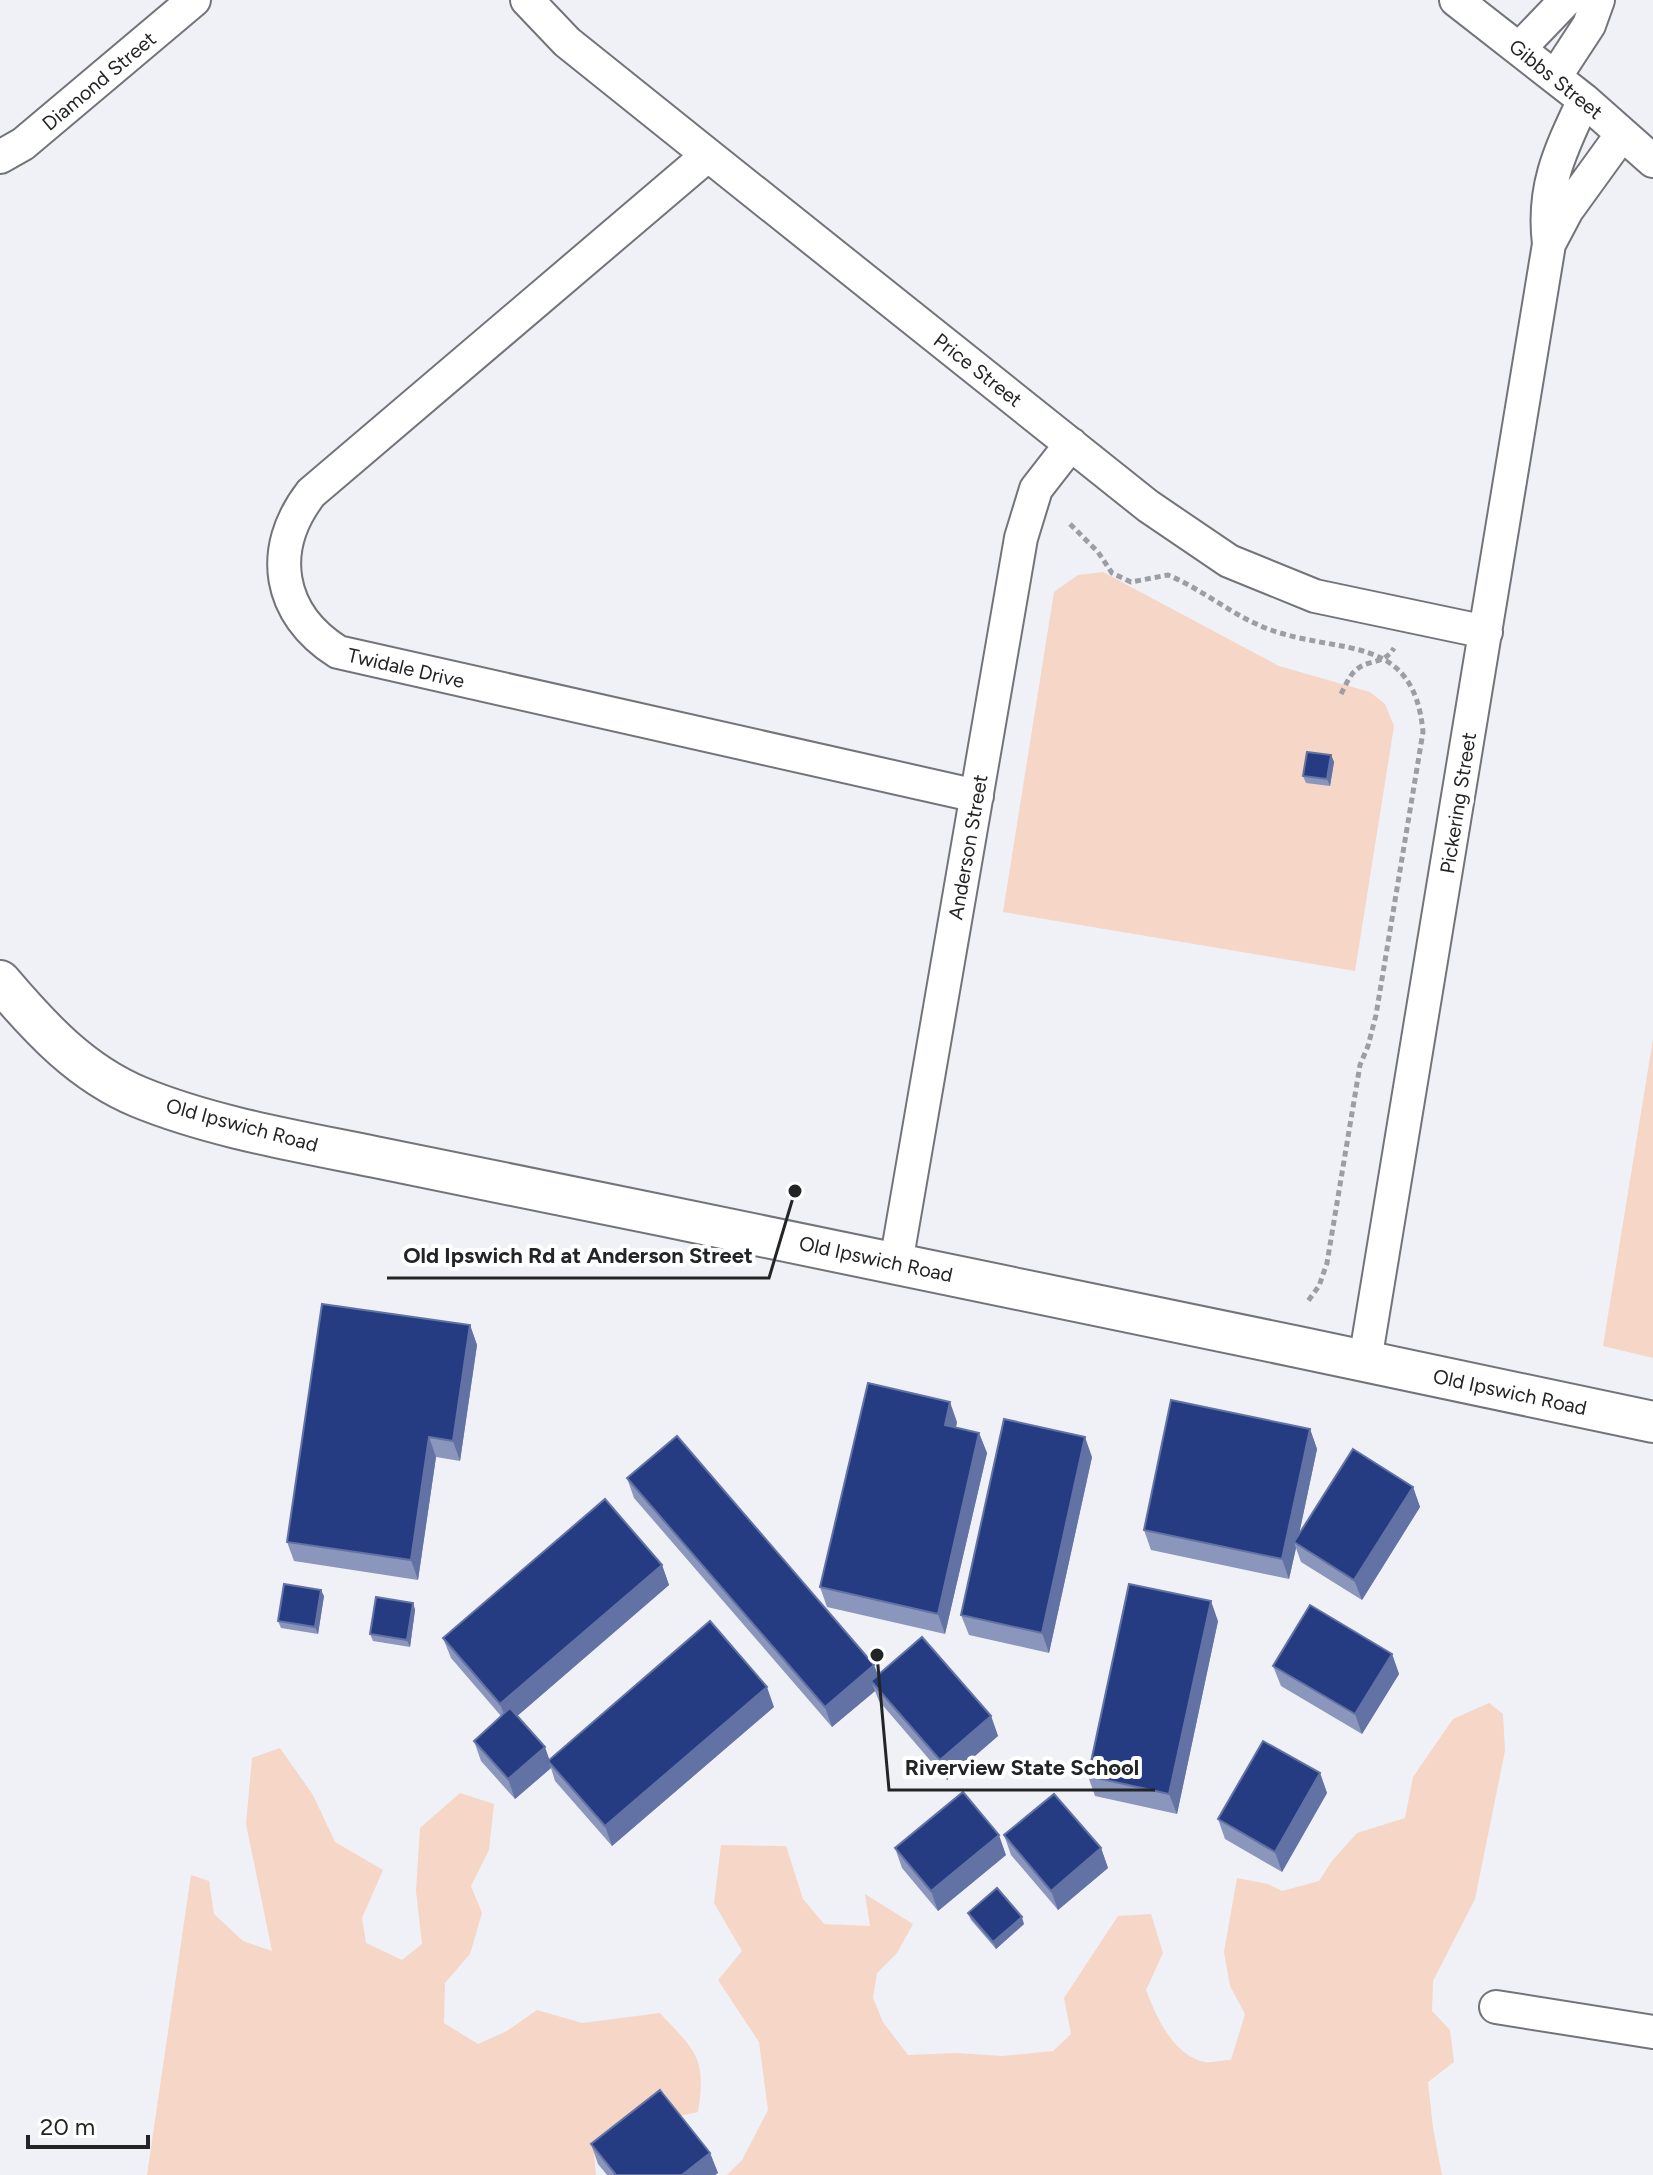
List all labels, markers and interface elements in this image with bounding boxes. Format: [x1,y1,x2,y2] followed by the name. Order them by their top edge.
[37,26,161,136] street label: Diamond Street
[1504,34,1608,124] street label: Gibbs Street
[929,328,1027,412] street label: Price Street
[345,643,467,693] street label: Twidale Drive
[1435,731,1481,875] street label: Pickering Street
[943,772,993,922] street label: Anderson Street
[163,1093,321,1157] street label: Old Ipswich Road
[797,1231,955,1287] street label: Old Ipswich Road
[387,1232,769,1278] callout: Old Ipswich Rd at Anderson Street
[403,1242,753,1269] text: Old Ipswich Rd at Anderson Street
[1431,1364,1589,1420] street label: Old Ipswich Road
[889,1744,1155,1790] callout: Riverview State School
[905,1754,1139,1781] text: Riverview State School
[28,2099,148,2149] scale bar
[40,2112,95,2141] text: 20 m

